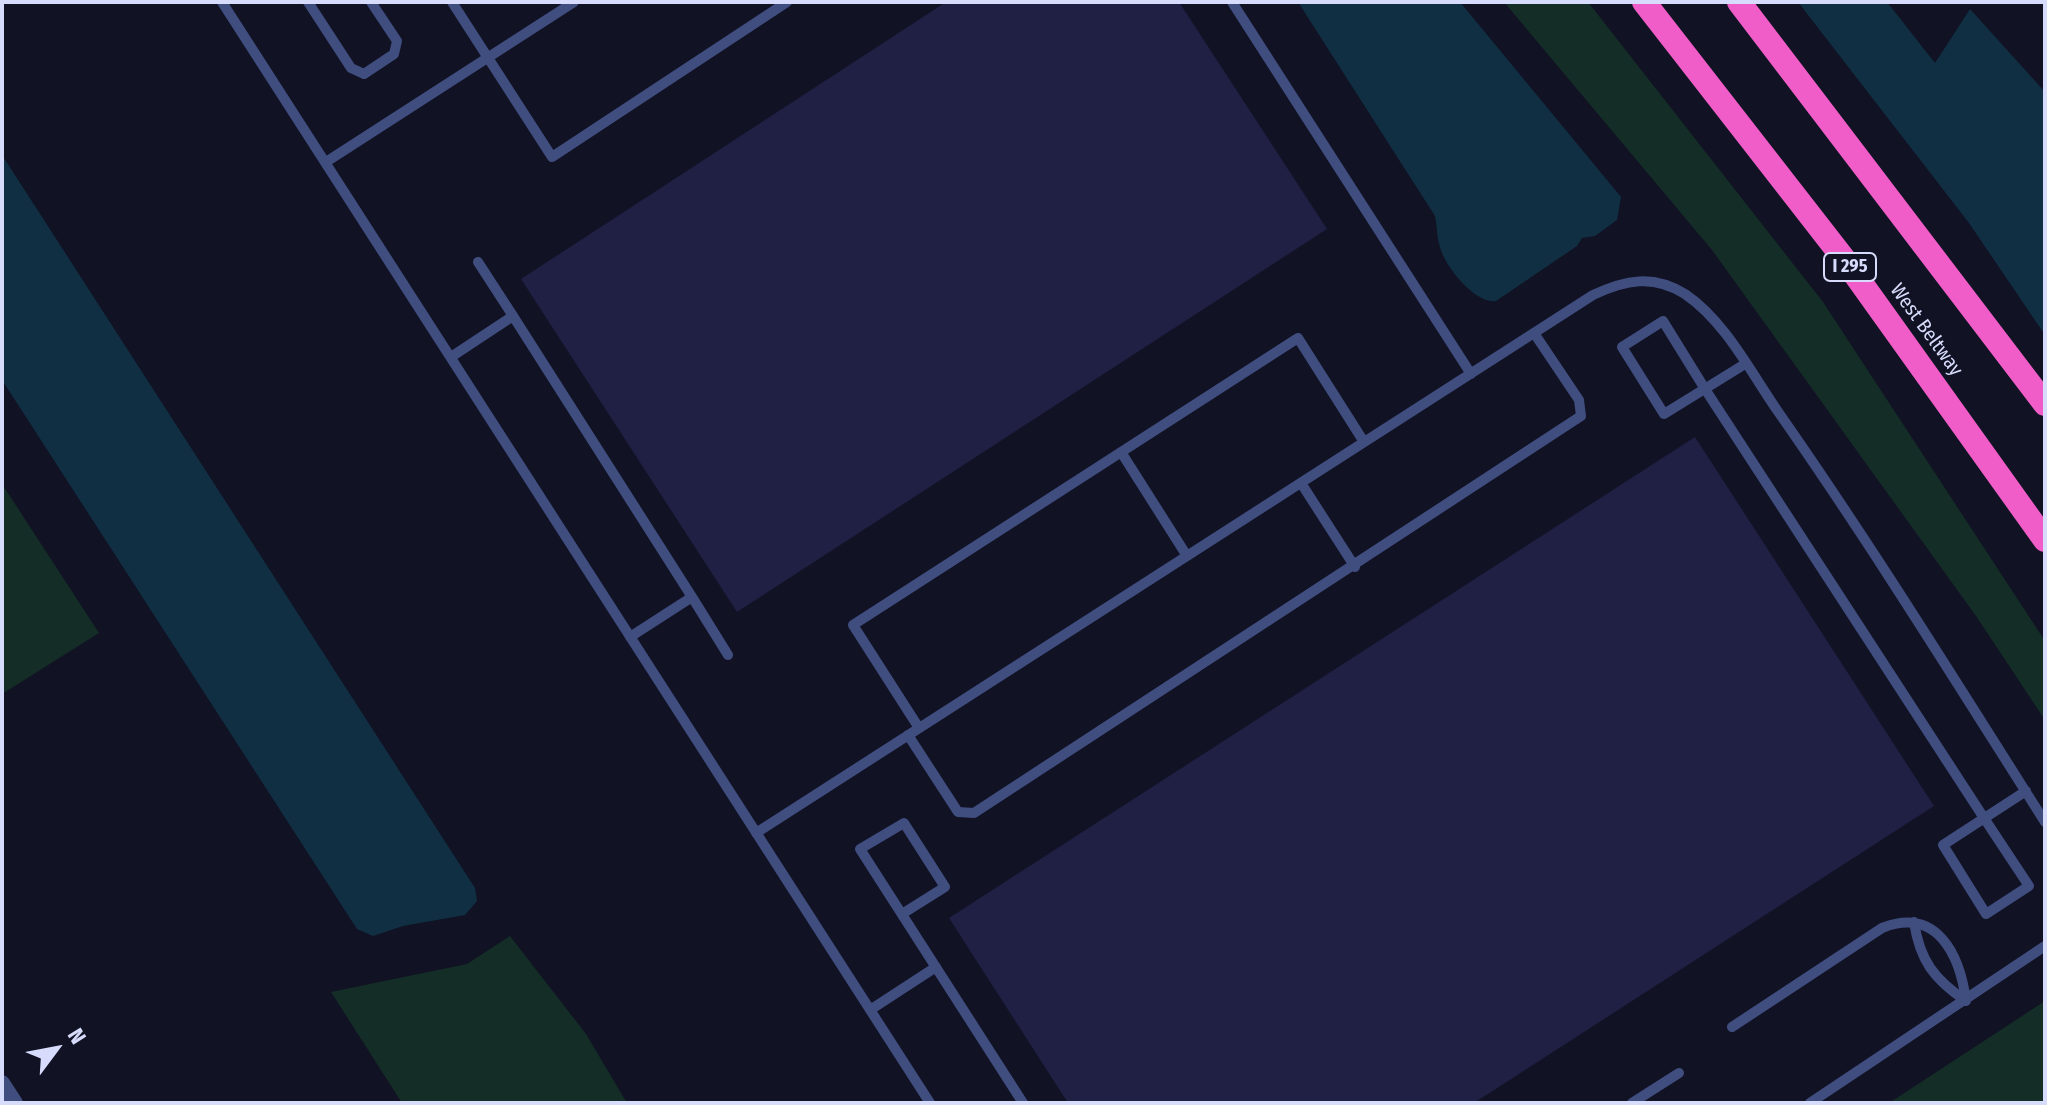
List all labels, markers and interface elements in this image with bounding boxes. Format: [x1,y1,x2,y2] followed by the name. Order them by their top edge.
[1824,253,1876,281] road number: I 295
[1884,279,1968,381] street label: West Beltway
[16,1009,96,1089] north arrow
[62,1023,92,1049] text: N

